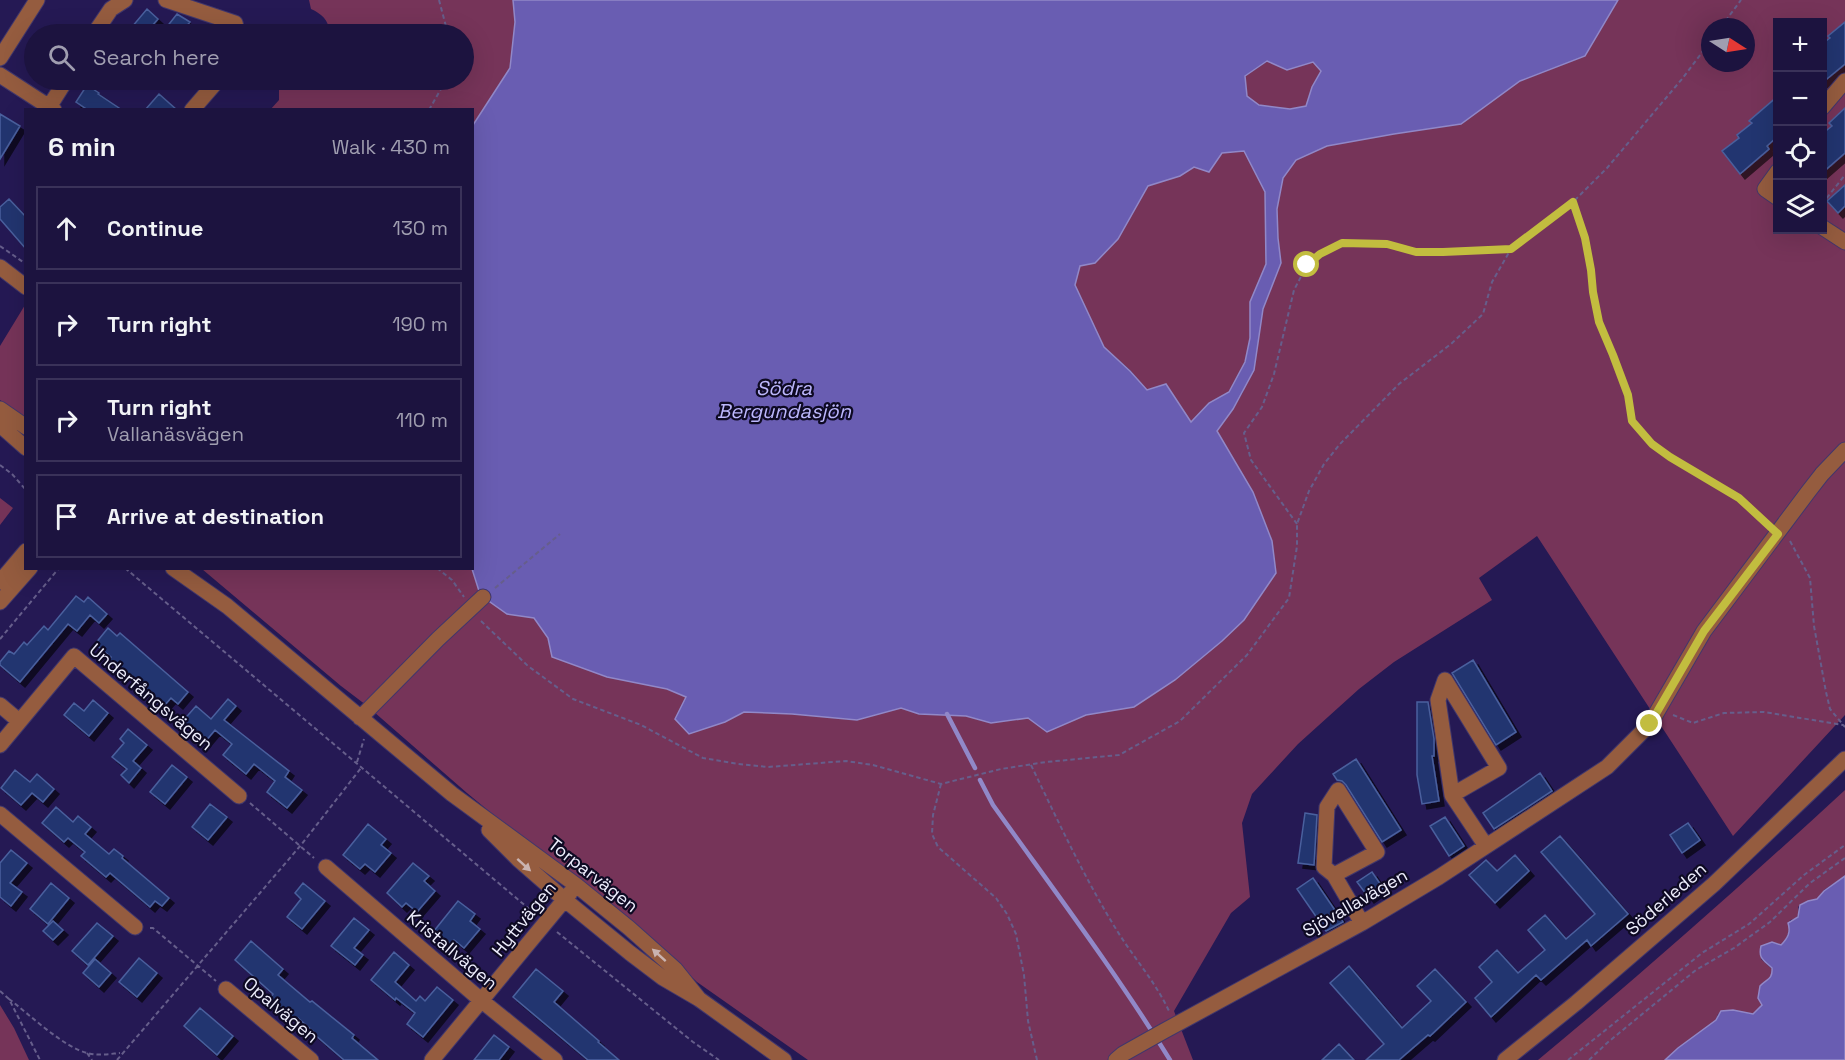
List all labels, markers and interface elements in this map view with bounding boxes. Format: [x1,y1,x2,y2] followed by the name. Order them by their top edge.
[1701,18,1755,72] north arrow
[1773,18,1827,234] map controls
[1773,18,1827,72] button: +
[24,24,474,90] search box
[45,41,78,74] icon: search
[93,43,220,71] text: Search here
[1773,72,1827,126] button: −
[1773,126,1827,180] button: locate
[48,130,116,164] text: 6 min
[332,134,450,160] text: Walk · 430 m
[1773,180,1827,234] button: layers
[50,212,83,245] icon: ahead
[107,214,203,242] text: Continue
[392,215,448,241] text: 130 m
[1293,251,1319,277] route start
[50,308,83,341] icon: right
[107,310,212,338] text: Turn right
[392,311,448,337] text: 190 m
[717,375,852,424] water label: Södra Bergundasjön
[107,393,212,421] text: Turn right
[50,404,83,437] icon: right
[396,407,448,433] text: 110 m
[107,421,244,447] text: Vallanäsvägen
[50,500,83,533] icon: arrive
[107,502,324,530] text: Arrive at destination
[85,638,218,755] street label: Underfångsvägen
[1636,710,1662,736] route end
[544,832,643,917] street label: Torparvägen
[1621,857,1711,940] street label: Söderleden
[516,858,531,871] one-way arrow
[1298,863,1411,942] street label: Sjövallavägen
[486,877,561,961] street label: Hyttvägen
[402,905,502,994] street label: Kristallvägen
[652,948,667,962] one-way arrow
[239,972,324,1048] street label: Opalvägen

